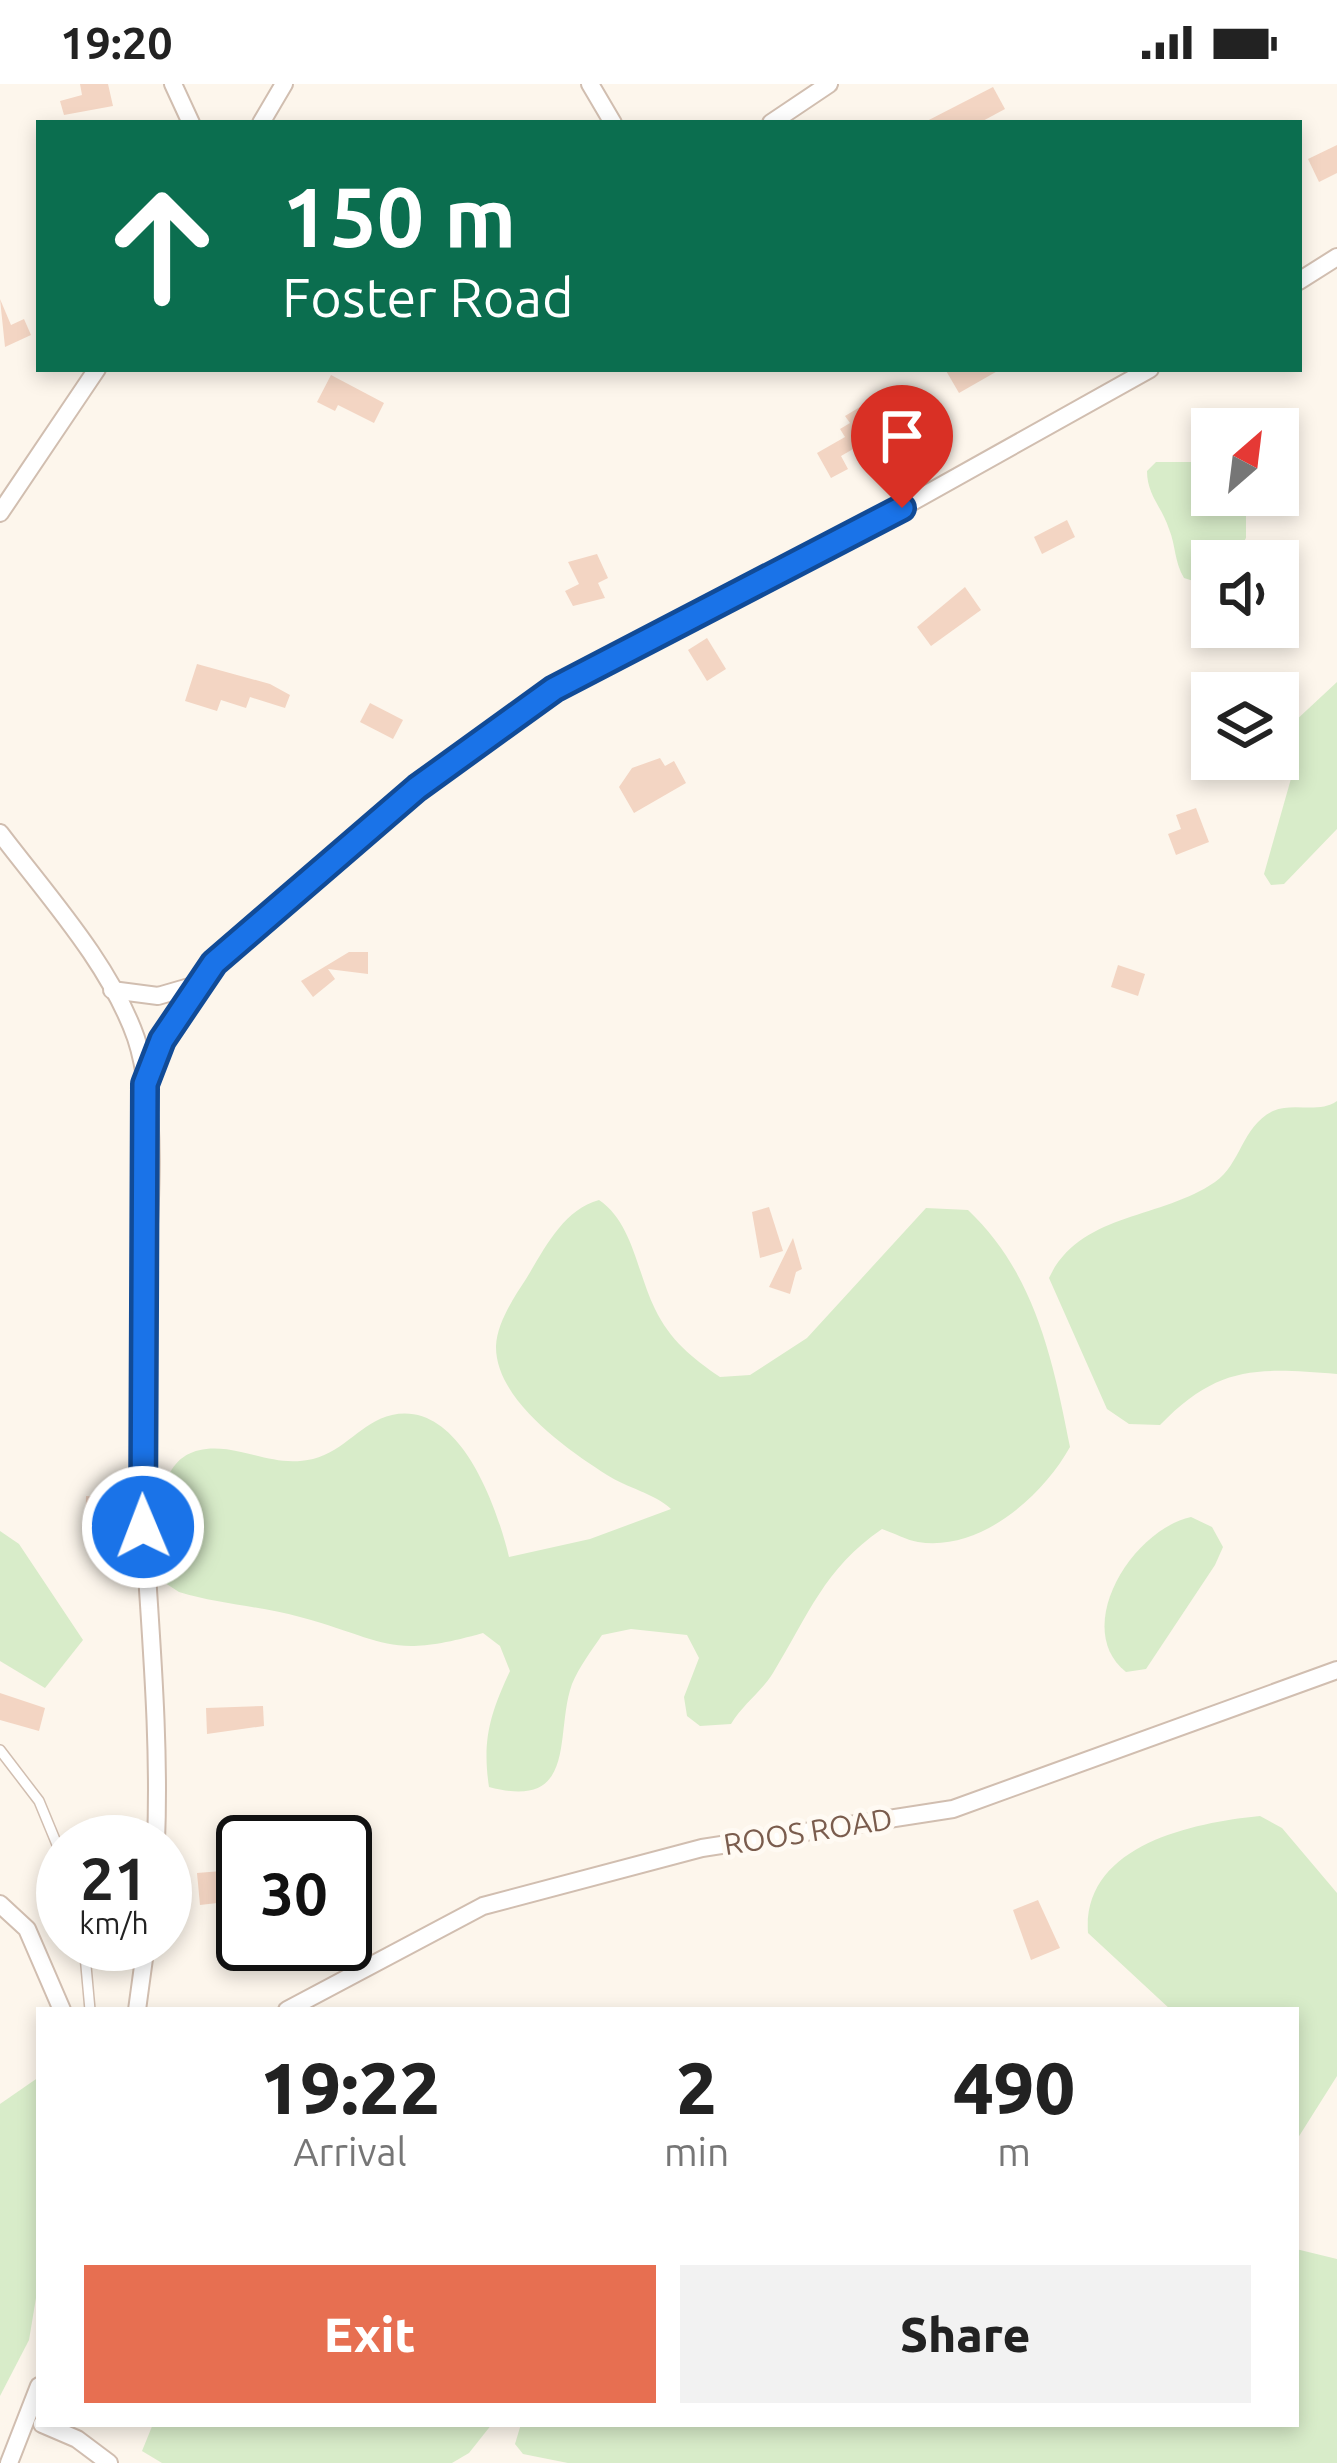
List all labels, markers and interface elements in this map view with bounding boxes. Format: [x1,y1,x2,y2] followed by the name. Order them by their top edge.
[60,17,173,68] text: 19:20
[84,168,240,324] icon: ahead
[282,169,516,263] text: 150 m
[282,267,574,327] text: Foster Road
[851,385,953,508] pin
[869,403,935,469] icon: arrive
[1191,408,1299,516] north arrow
[1191,408,1299,780] map controls
[1191,540,1299,648] button: sound
[1191,672,1299,780] button: layers
[80,1464,206,1590] position arrow
[721,1801,895,1861] street label: ROOS ROAD
[216,1815,372,1971] speed limit sign: 30
[80,1844,148,1911] text: 21
[79,1906,149,1940] text: km/h
[260,2047,440,2128] text: 19:22
[676,2047,717,2128] text: 2
[953,2047,1075,2128] text: 490
[293,2130,407,2173] text: Arrival
[664,2130,729,2173] text: min
[997,2130,1031,2173] text: m
[84,2265,656,2403] button: Exit
[680,2265,1251,2403] button: Share

